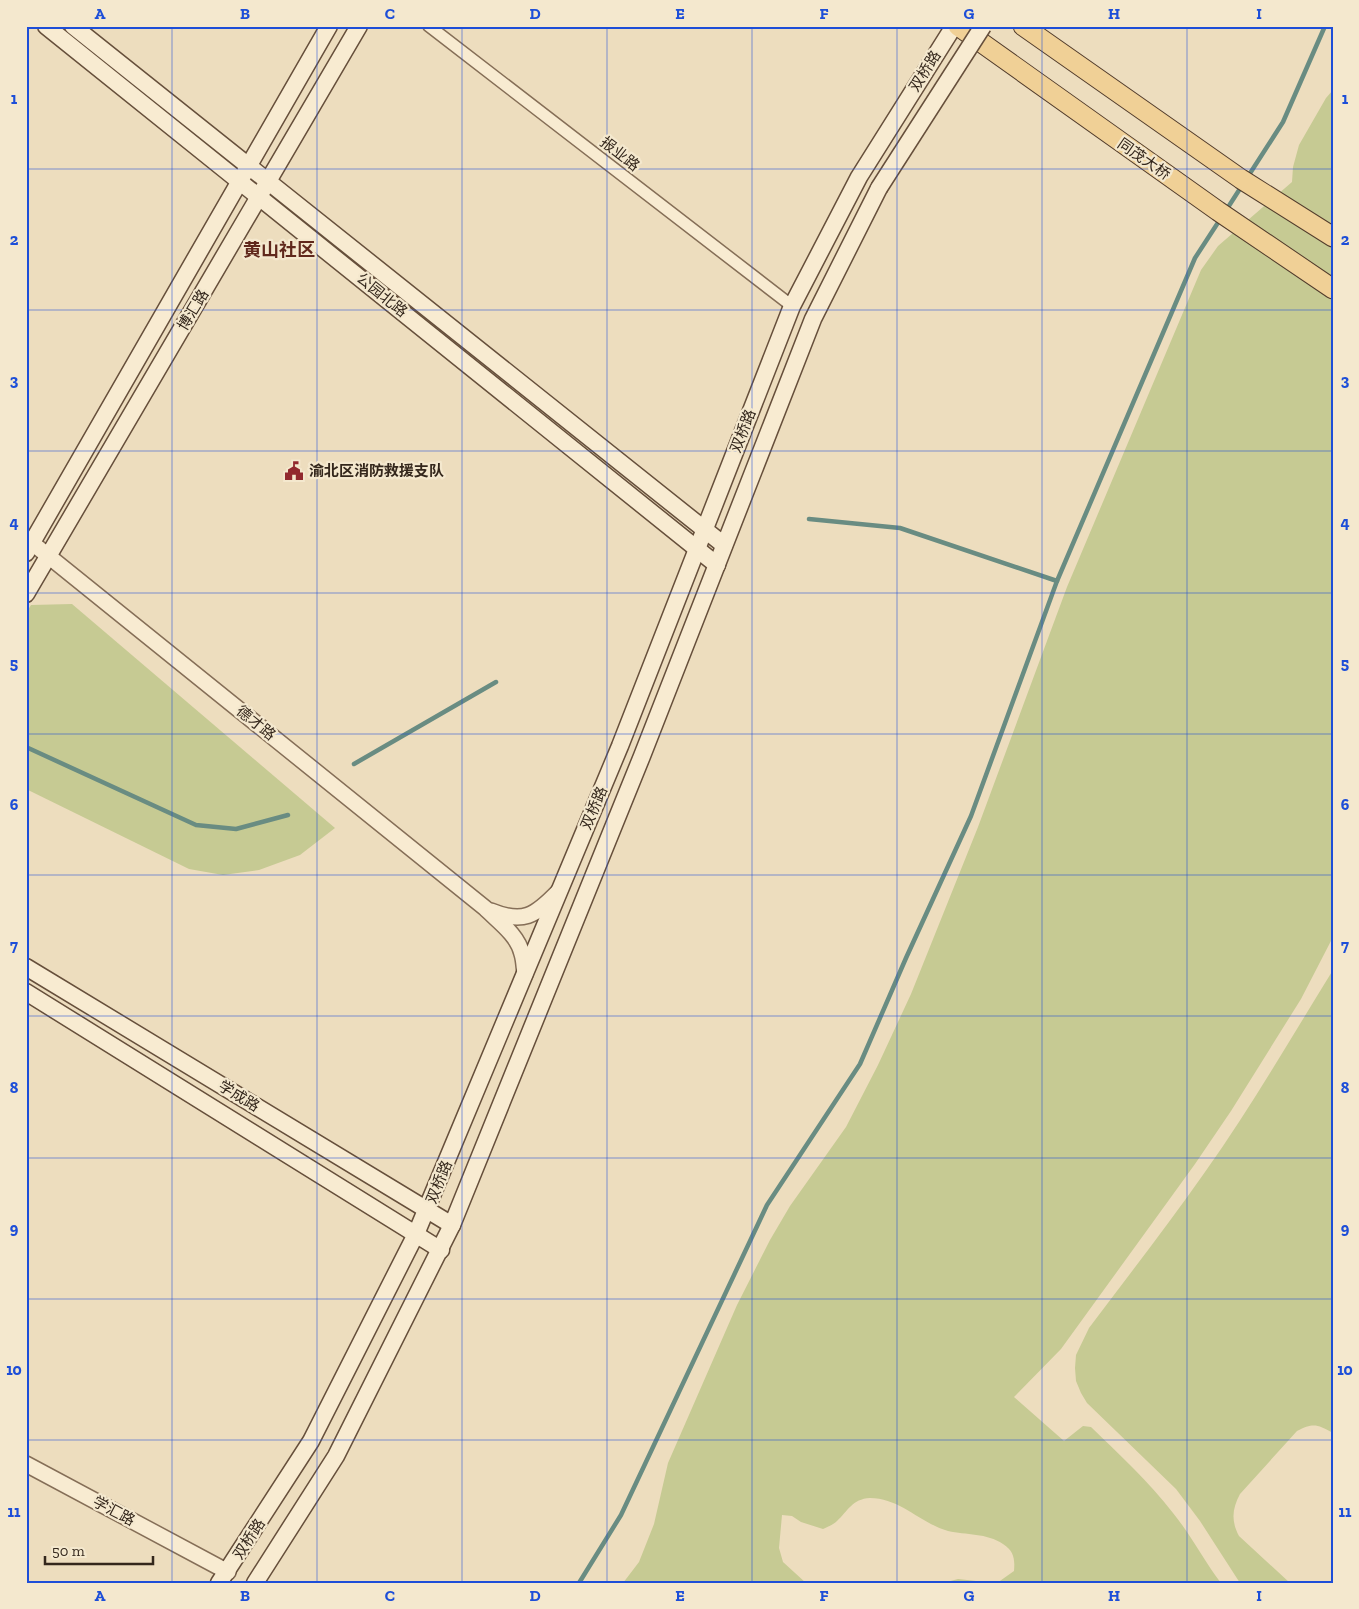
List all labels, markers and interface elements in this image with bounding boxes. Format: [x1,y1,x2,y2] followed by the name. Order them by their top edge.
[95,4,106,23] text: A
[240,4,250,23] text: B
[385,4,395,23] text: C
[529,4,541,23] text: D
[675,4,685,23] text: E
[819,4,829,23] text: F
[964,4,975,23] text: G
[1108,4,1120,23] text: H
[1256,4,1262,23] text: I
[905,47,945,95] street label: 双桥路
[11,89,18,108] text: 1
[1342,89,1349,108] text: 1
[597,133,643,175] street label: 报业路
[1114,134,1174,184] street label: 同茂大桥
[10,230,19,249] text: 2
[1341,230,1350,249] text: 2
[243,239,315,261] district label: 黄山社区
[353,269,411,321] street label: 公园北路
[174,286,212,334] street label: 博汇路
[10,371,19,390] text: 3
[1341,371,1350,390] text: 3
[727,407,759,455] street label: 双桥路
[283,460,305,482] public building icon: 渝北区消防救援支队
[309,462,444,480] place label: 渝北区消防救援支队
[9,513,19,532] text: 4
[1340,513,1350,532] text: 4
[10,654,18,673] text: 5
[1341,654,1349,673] text: 5
[233,702,279,744] street label: 德才路
[577,784,611,832] street label: 双桥路
[10,795,19,814] text: 6
[1341,795,1350,814] text: 6
[10,936,18,955] text: 7
[1341,936,1349,955] text: 7
[215,1077,263,1115] street label: 学成路
[10,1078,19,1097] text: 8
[1341,1078,1350,1097] text: 8
[422,1158,456,1206] street label: 双桥路
[10,1219,19,1238] text: 9
[1341,1219,1350,1238] text: 9
[6,1360,22,1379] text: 10
[1337,1360,1353,1379] text: 10
[90,1492,138,1530] street label: 学汇路
[8,1502,21,1521] text: 11
[1339,1502,1352,1521] text: 11
[229,1515,269,1563] street label: 双桥路
[45,1534,152,1566] scale bar
[52,1542,85,1560] text: 50 m
[95,1586,106,1605] text: A
[240,1586,250,1605] text: B
[385,1586,395,1605] text: C
[529,1586,541,1605] text: D
[675,1586,685,1605] text: E
[819,1586,829,1605] text: F
[964,1586,975,1605] text: G
[1108,1586,1120,1605] text: H
[1256,1586,1262,1605] text: I

